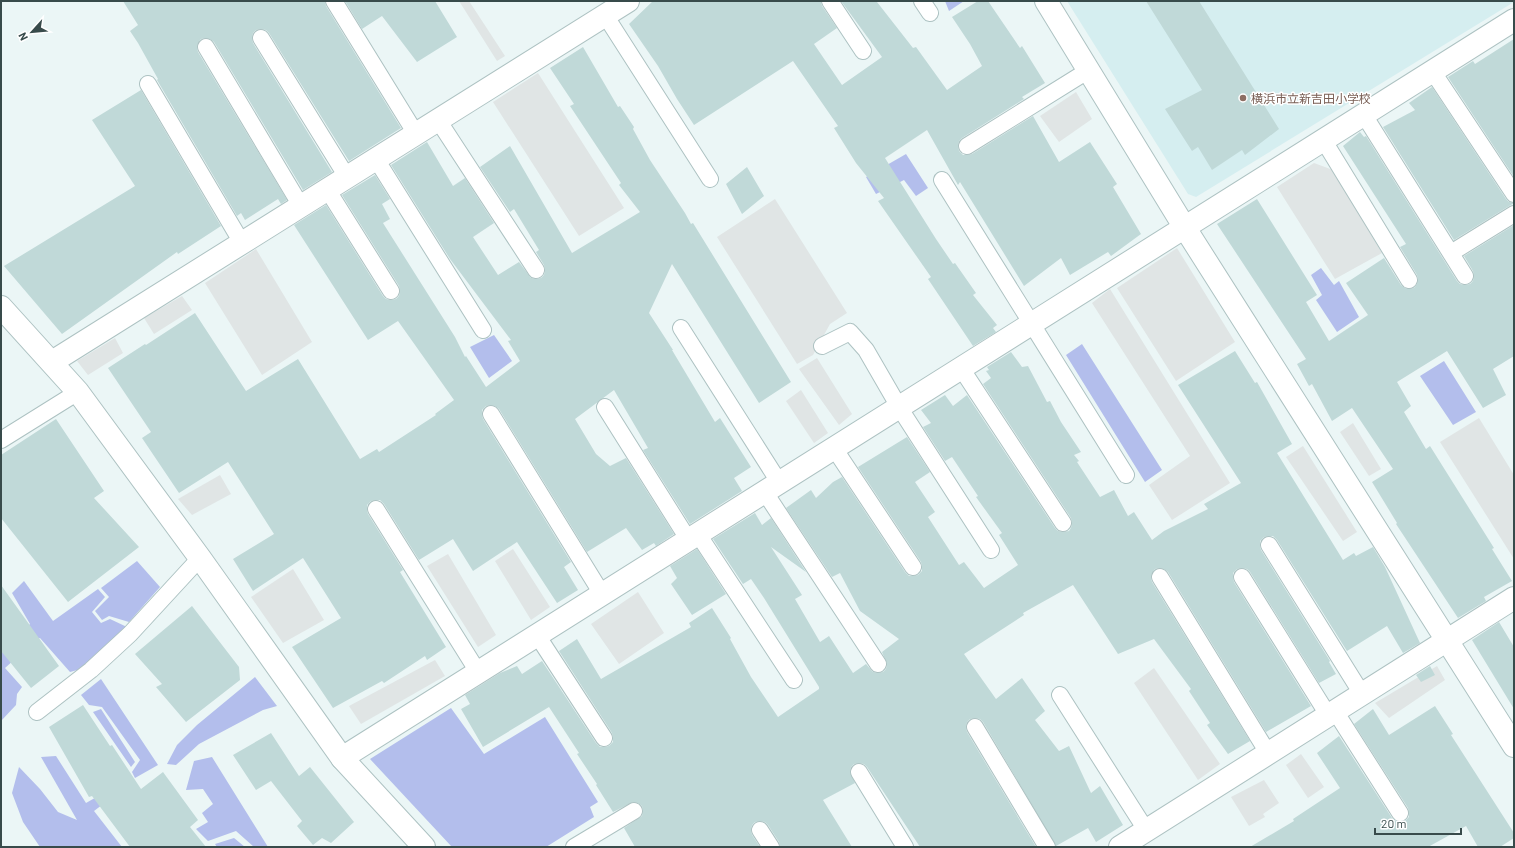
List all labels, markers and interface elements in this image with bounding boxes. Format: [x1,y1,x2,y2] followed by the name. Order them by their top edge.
[12,12,52,52] north arrow
[15,31,30,43] text: N
[1251,91,1371,105] place label: 横浜市立新吉田小学校
[1238,93,1248,103] marker: 横浜市立新吉田小学校
[1375,810,1461,836] scale bar
[1381,816,1407,830] text: 20 m

